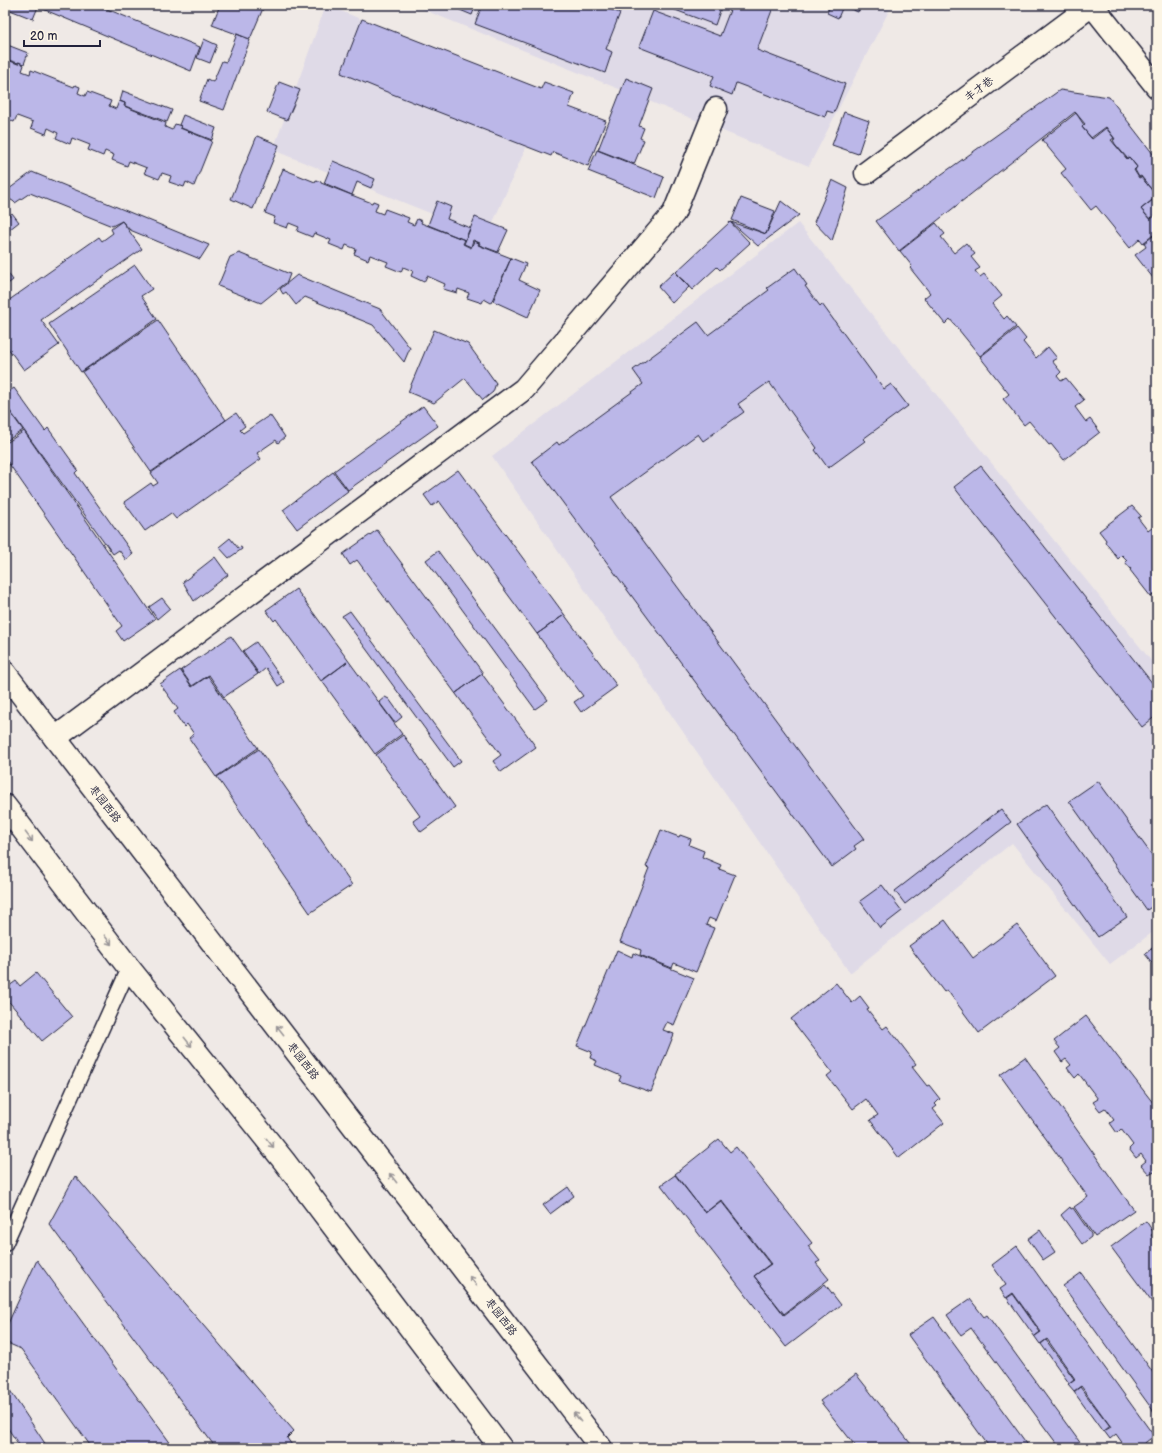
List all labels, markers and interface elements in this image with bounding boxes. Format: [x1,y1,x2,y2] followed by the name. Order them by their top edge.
[24,22,100,48] scale bar
[30,29,57,44] text: 20 m
[962,74,996,104] street label: 丰才巷
[86,783,124,825] street label: 枣园西路
[24,831,33,842] one-way arrow
[104,934,112,945] one-way arrow
[276,1025,284,1036] one-way arrow
[184,1036,193,1047] one-way arrow
[284,1040,322,1082] street label: 枣园西路
[265,1138,274,1149] one-way arrow
[389,1172,398,1183] one-way arrow
[468,1275,477,1286] one-way arrow
[482,1296,520,1338] street label: 枣园西路
[573,1412,582,1423] one-way arrow

